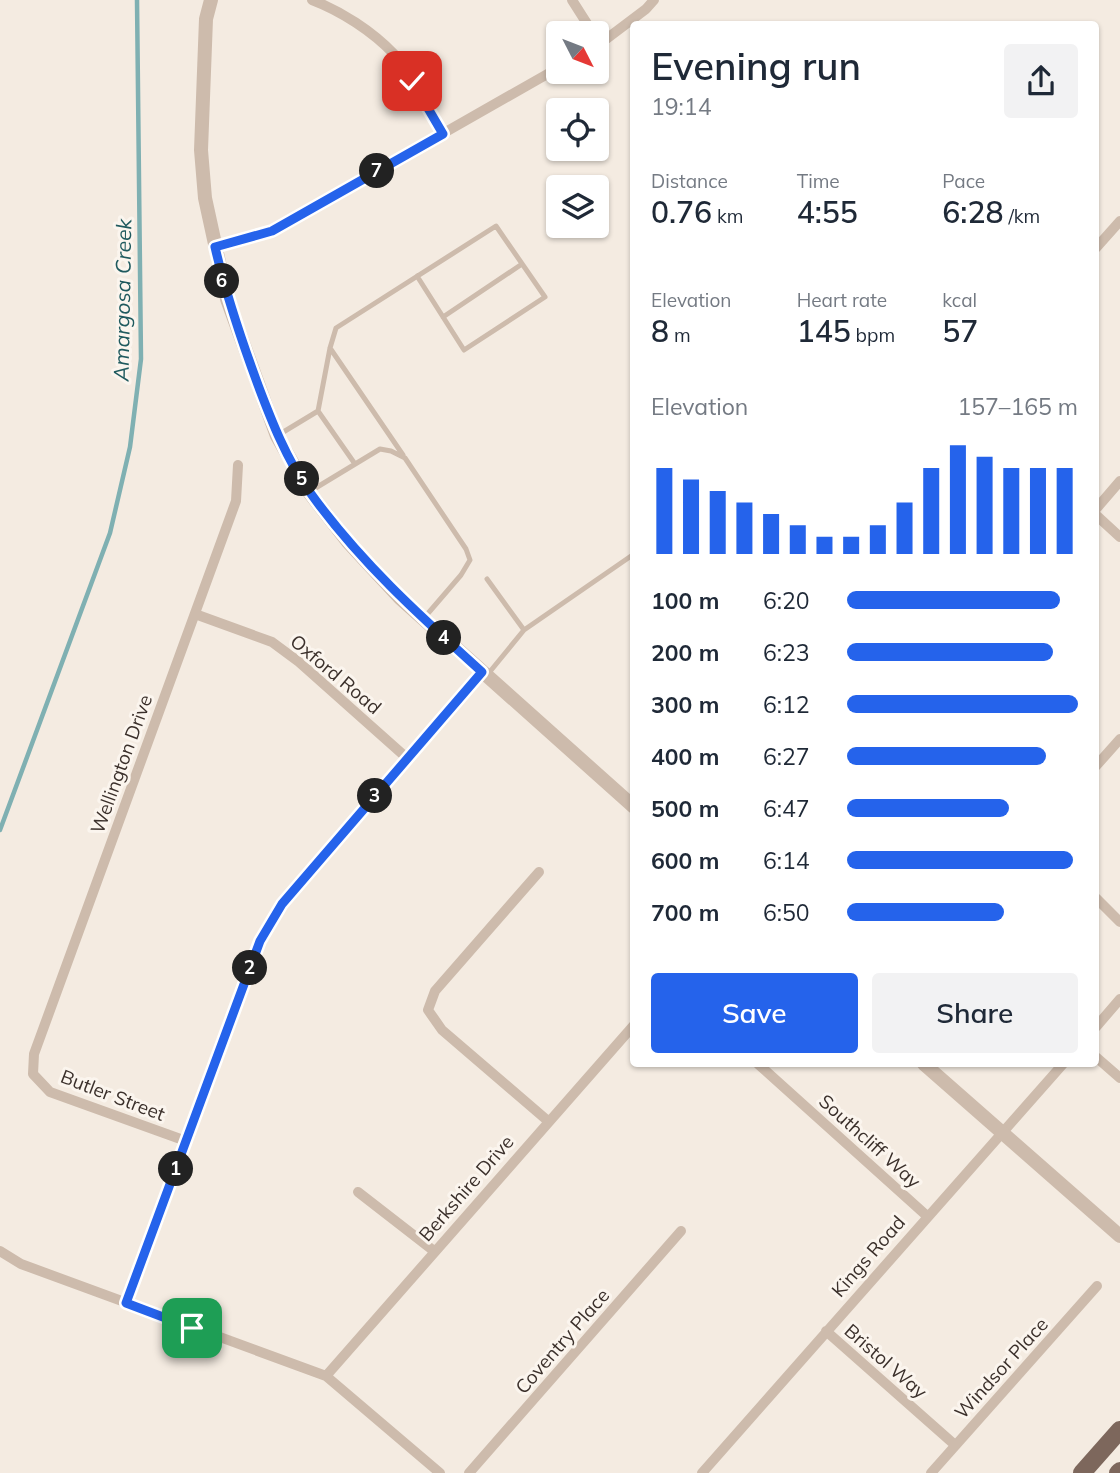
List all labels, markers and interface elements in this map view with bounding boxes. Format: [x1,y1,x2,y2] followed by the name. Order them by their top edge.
[546,21,609,84] north arrow
[546,21,609,238] map controls
[651,42,861,90] text: Evening run
[1004,44,1078,118] button: share
[382,51,442,111] pin
[393,62,431,100] icon: check
[651,92,711,121] text: 19:14
[546,98,609,161] button: locate
[360,154,394,188] pin: 7
[371,158,382,182] text: 7
[651,169,728,193] text: Distance
[797,169,840,193] text: Time
[942,169,985,193] text: Pace
[546,175,609,238] button: layers
[651,193,712,231] text: 0.76
[797,193,858,231] text: 4:55
[942,193,1003,231] text: 6:28
[712,204,744,228] text: km
[1003,204,1040,228] text: /km
[108,217,136,383] water label: Amargosa Creek
[204,264,240,298] pin: 6
[216,268,227,292] text: 6
[651,288,731,312] text: Elevation
[797,288,887,312] text: Heart rate
[942,288,977,312] text: kcal
[651,312,669,350] text: 8
[797,312,851,350] text: 145
[942,312,978,350] text: 57
[669,323,691,347] text: m
[851,323,895,347] text: bpm
[651,392,748,421] text: Elevation
[957,392,1078,421] text: 157–165 m
[284,462,320,496] pin: 5
[296,466,307,490] text: 5
[651,586,719,615] text: 100 m
[763,586,810,615] text: 6:20
[426,620,462,656] pin: 4
[438,625,449,649] text: 4
[286,629,386,719] street label: Oxford Road
[651,638,719,667] text: 200 m
[763,638,810,667] text: 6:23
[651,690,719,719] text: 300 m
[763,690,810,719] text: 6:12
[85,691,157,837] street label: Wellington Drive
[651,742,719,771] text: 400 m
[763,742,810,771] text: 6:27
[358,778,392,814] pin: 3
[369,783,380,807] text: 3
[651,794,719,823] text: 500 m
[763,794,810,823] text: 6:47
[651,846,719,875] text: 600 m
[763,846,810,875] text: 6:14
[651,898,719,927] text: 700 m
[763,898,810,927] text: 6:50
[232,950,268,986] pin: 2
[244,955,255,979] text: 2
[651,973,858,1053] button: Save
[872,973,1078,1053] button: Share
[57,1064,169,1126] street label: Butler Street
[814,1089,926,1193] street label: Southcliff Way
[413,1130,519,1246] street label: Berkshire Drive
[158,1152,194,1186] pin: 1
[170,1156,181,1180] text: 1
[826,1210,910,1302] street label: Kings Road
[510,1284,614,1398] street label: Coventry Place
[162,1298,222,1358] pin
[173,1309,211,1347] icon: arrive
[949,1312,1053,1424] street label: Windsor Place
[840,1318,932,1404] street label: Bristol Way

